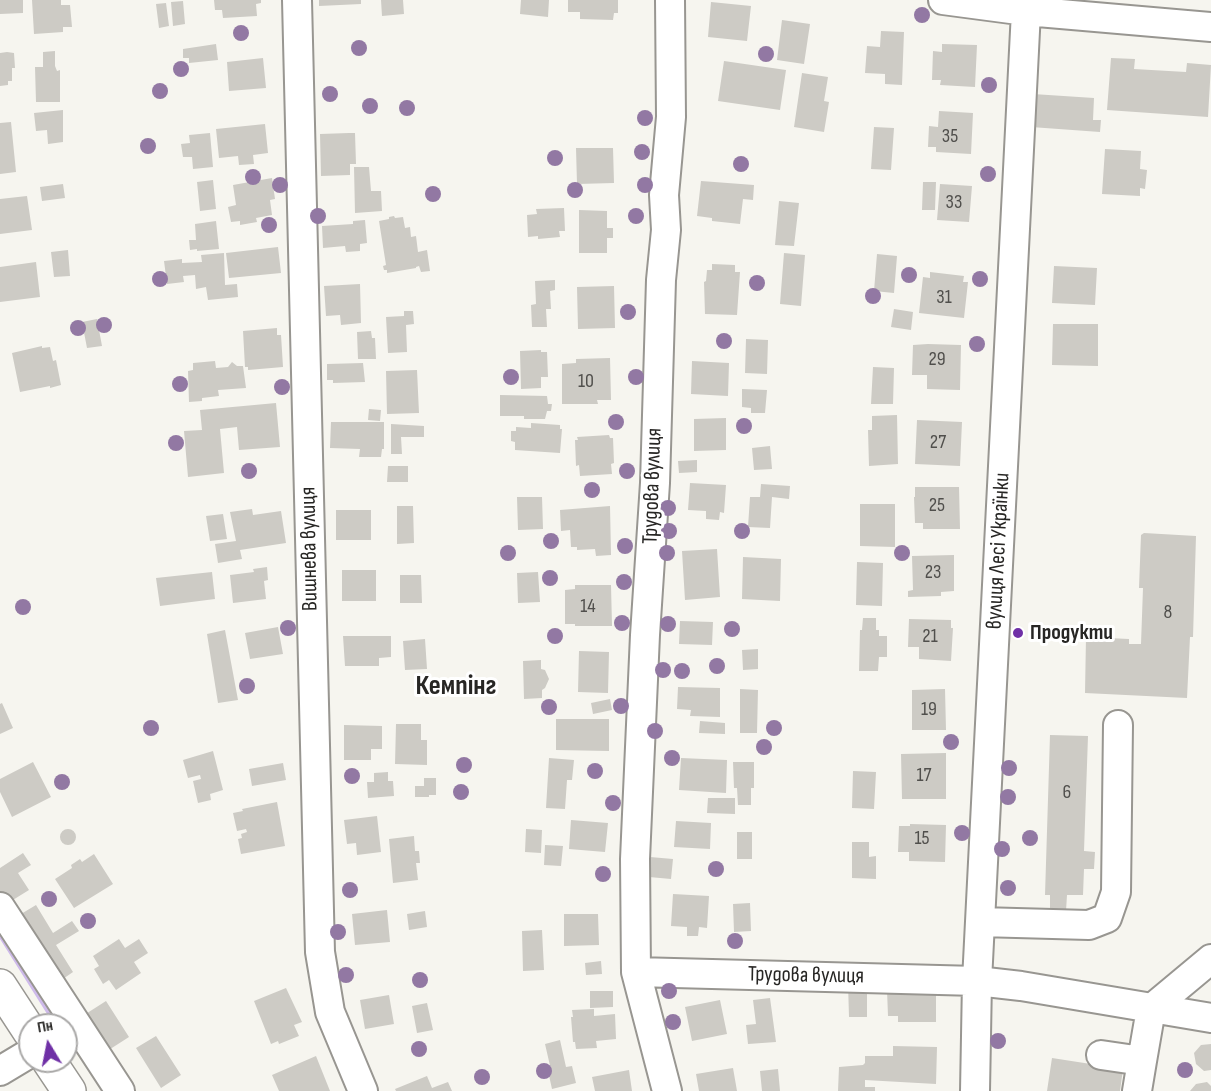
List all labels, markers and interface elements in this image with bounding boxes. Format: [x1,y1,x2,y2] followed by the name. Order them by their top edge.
[942,125,958,149] house number: 35
[946,191,962,215] house number: 33
[936,286,952,310] house number: 31
[928,348,946,372] house number: 29
[578,370,594,394] house number: 10
[638,427,668,545] street label: Трудова вулиця
[930,431,946,455] house number: 27
[982,472,1016,630] street label: вулиця Лесі Українки
[296,487,324,611] street label: Вишнева вулиця
[929,494,945,518] house number: 25
[925,561,941,585] house number: 23
[580,595,596,619] house number: 14
[1164,601,1172,625] house number: 8
[1030,620,1113,646] place label: Продукти
[922,625,938,649] house number: 21
[1011,626,1025,640] marker: Продукти
[415,670,497,704] district label: Кемпінг
[921,698,937,722] house number: 19
[917,764,931,788] house number: 17
[1063,781,1071,805] house number: 6
[914,827,930,851] house number: 15
[748,962,864,990] street label: Трудова вулиця
[18,1013,78,1073] north arrow
[36,1016,54,1037] text: Пн

